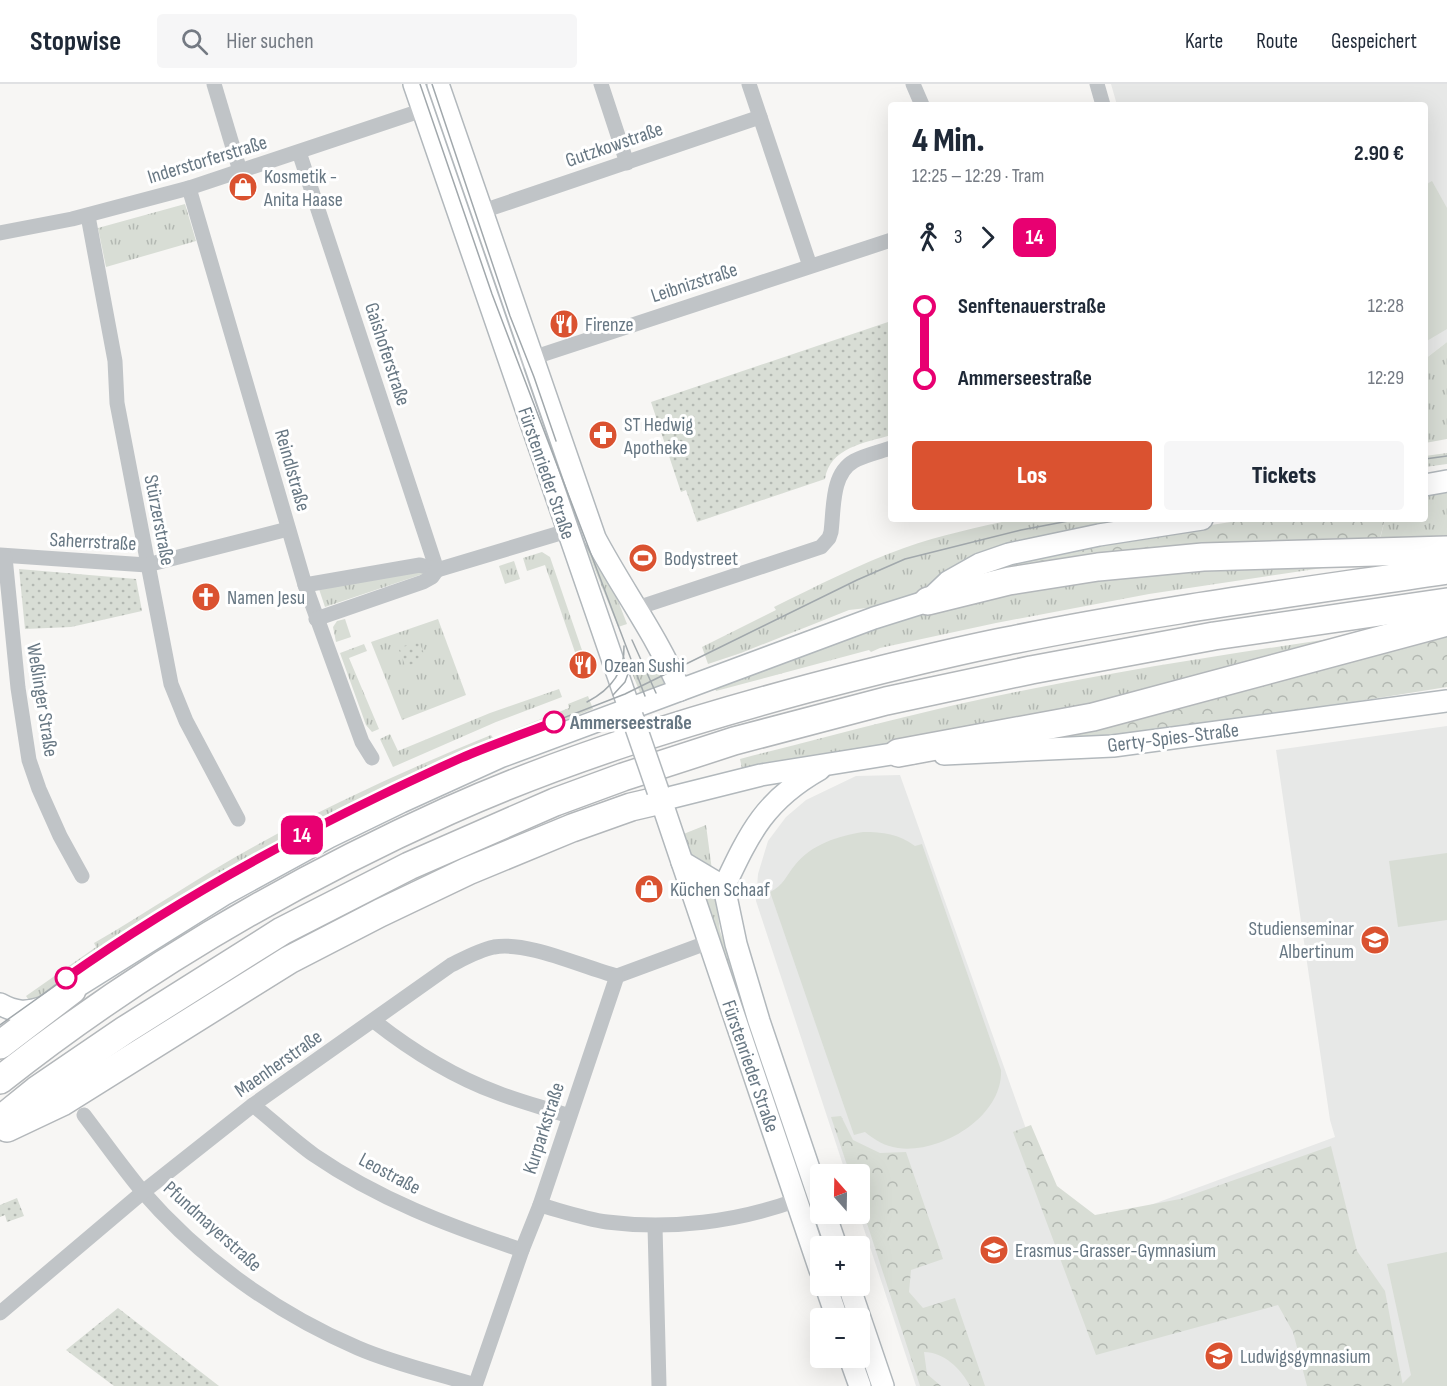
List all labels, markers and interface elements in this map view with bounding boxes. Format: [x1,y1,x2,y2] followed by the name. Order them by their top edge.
[157,14,577,68] search box
[30,25,121,58] text: Stopwise
[178,25,211,58] icon: search
[226,28,314,55] text: Hier suchen
[1185,29,1223,54] text: Karte
[1256,29,1298,54] text: Route
[1331,29,1417,54] text: Gespeichert
[562,117,666,173] street label: Gutzkowstraße
[912,121,985,161] text: 4 Min.
[145,130,270,189] street label: Inderstorferstraße
[1354,140,1404,167] text: 2.90 €
[912,164,1044,188] text: 12:25 – 12:29 · Tram
[263,165,343,212] place label: Kosmetik - Anita Haase
[227,171,259,203] shop icon: Kosmetik - Anita Haase
[912,221,945,254] icon: walk
[971,221,1004,254] icon: forward
[954,225,962,249] text: 3
[1025,225,1044,250] text: 14
[648,258,741,308] street label: Leibnizstraße
[958,293,1106,320] text: Senftenauerstraße
[1368,294,1404,318] text: 12:28
[359,300,415,409] street label: Gaishoferstraße
[548,308,580,340] restaurant icon: Firenze
[585,313,634,337] place label: Firenze
[958,365,1092,392] text: Ammerseestraße
[1368,366,1404,390] text: 12:29
[512,404,580,543] street label: Fürstenrieder Straße
[623,413,693,460] place label: ST Hedwig Apotheke
[587,419,619,451] pharmacy icon: ST Hedwig Apotheke
[269,426,315,514] street label: Reindlstraße
[912,441,1152,510] button: Los
[1164,441,1404,510] button: Tickets
[138,473,180,568] street label: Stürzerstraße
[49,528,137,556] street label: Saherrstraße
[627,542,659,574] sports icon: Bodystreet
[664,547,738,571] place label: Bodystreet
[190,581,222,613] church icon: Namen Jesu
[227,586,305,610] place label: Namen Jesu
[21,642,63,759] street label: Weßlinger Straße
[567,649,599,681] restaurant icon: Ozean Sushi
[604,654,685,678] place label: Ozean Sushi
[543,711,565,733] marker: Ammerseestraße
[569,711,692,735] place label: Ammerseestraße
[1106,718,1240,758] street label: Gerty-Spies-Straße
[275,816,329,855] line badge: 14
[293,823,311,848] text: 14
[633,873,665,905] shop icon: Küchen Schaaf
[670,878,770,902] place label: Küchen Schaaf
[1249,917,1354,964] place label: Studienseminar Albertinum
[1359,924,1391,956] school or university icon: Studienseminar Albertinum
[55,967,77,989] unlabelled marker
[716,997,784,1136] street label: Fürstenrieder Straße
[230,1025,327,1103] street label: Maenherstraße
[518,1080,570,1177] street label: Kurparkstraße
[355,1148,424,1200] street label: Leostraße
[810,1164,870,1224] north arrow
[810,1164,870,1368] map controls
[158,1176,266,1277] street label: Pfundmayerstraße
[978,1234,1010,1266] school or university icon: Erasmus-Grasser-Gymnasium
[810,1236,870,1296] button: +
[1015,1239,1216,1263] place label: Erasmus-Grasser-Gymnasium
[810,1308,870,1368] button: −
[1203,1340,1235,1372] school or university icon: Ludwigsgymnasium
[1240,1345,1371,1369] place label: Ludwigsgymnasium

